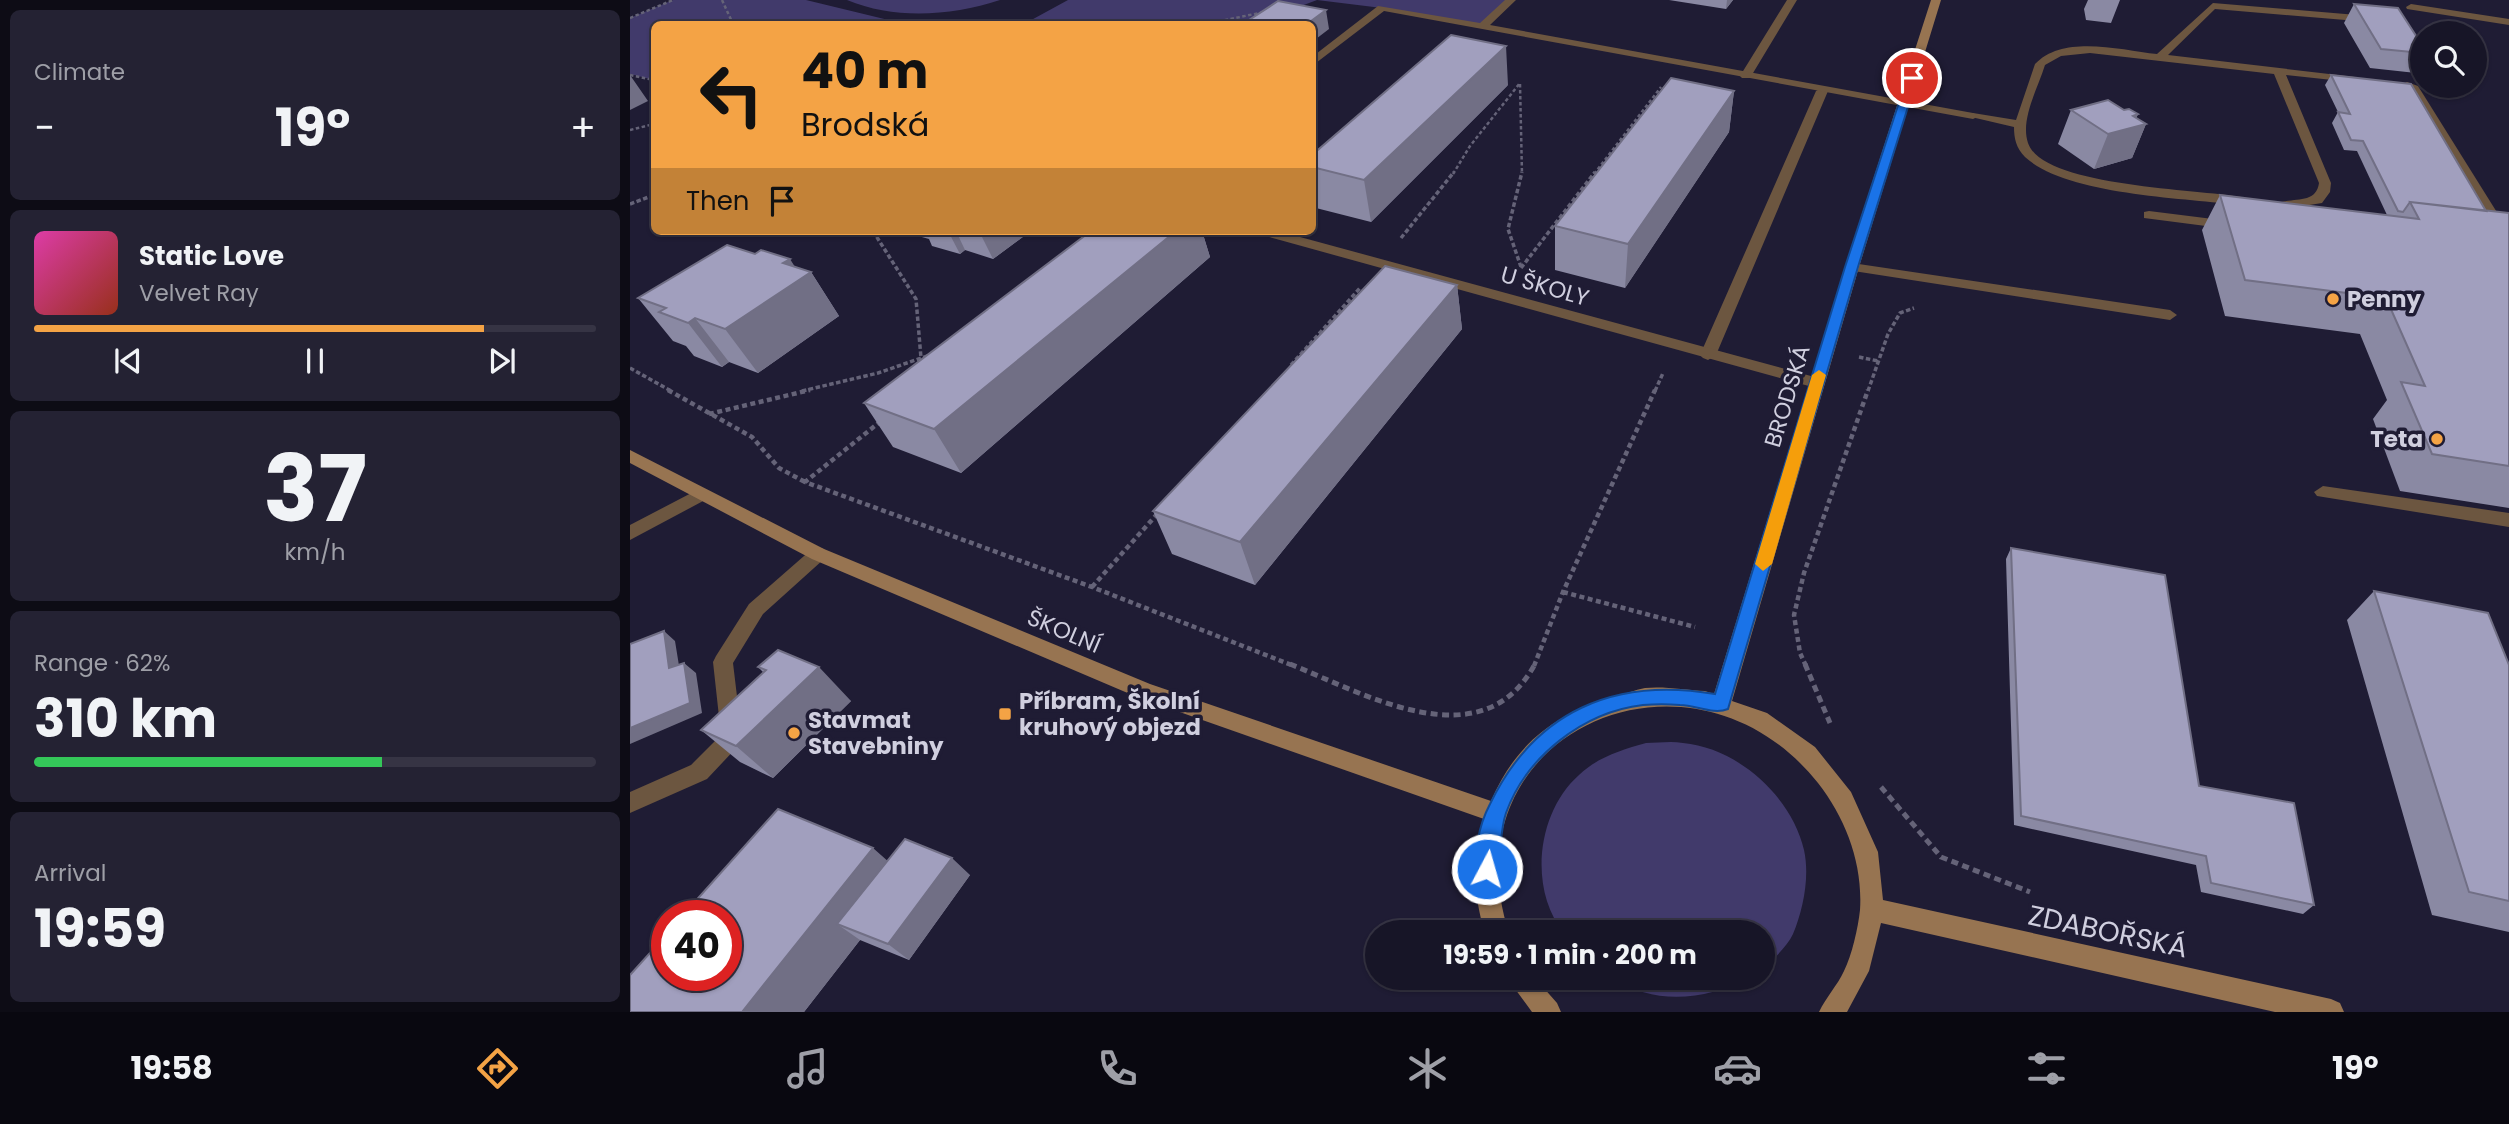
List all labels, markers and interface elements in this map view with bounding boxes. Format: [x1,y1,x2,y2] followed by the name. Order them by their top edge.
[2410,21,2487,98] map controls
[2410,21,2487,98] button: search
[801,37,928,105] text: 40 m
[1882,48,1942,108] pin
[686,49,777,140] icon: left
[34,56,125,88] text: Climate
[1893,59,1931,97] icon: arrive
[275,91,350,164] text: 19°
[34,101,55,154] text: −
[570,101,596,154] text: +
[801,102,929,147] text: Brodská
[763,182,801,220] icon: arrive
[686,183,749,219] text: Then
[139,238,284,274] text: Static Love
[1497,258,1593,314] street label: U ŠKOLY
[139,277,259,309] text: Velvet Ray
[2347,283,2422,315] place label: Penny
[2325,291,2341,307] marker: Penny
[1756,341,1818,451] street label: BRODSKÁ
[109,342,147,380] icon: previous
[296,342,334,380] icon: pause
[483,342,521,380] icon: next
[2370,423,2423,455] place label: Teta
[263,425,367,553] text: 37
[2429,431,2445,447] marker: Teta
[284,536,346,568] text: km/h
[1022,601,1106,661] street label: ŠKOLNÍ
[34,647,171,679] text: Range · 62%
[34,682,217,755] text: 310 km
[1019,685,1201,743] place label: Příbram, Školní kruhový objezd
[808,704,944,762] place label: Stavmat Stavebniny
[997,706,1013,722] marker: Příbram, Školní kruhový objezd
[786,725,802,741] marker: Stavmat Stavebniny
[1450,832,1524,906] position arrow
[34,857,106,889] text: Arrival
[34,892,166,965] text: 19:59
[2025,896,2191,967] street label: ZDABOŘSKÁ
[651,900,742,991] speed limit sign: 40
[1443,937,1697,973] text: 19:59 · 1 min · 200 m
[473,1044,522,1093] icon: directions
[783,1044,832,1093] icon: music
[1093,1044,1142,1093] icon: phone
[1403,1044,1452,1093] icon: climate
[1713,1044,1762,1093] icon: car
[2022,1044,2071,1093] icon: filters
[130,1045,213,1090] text: 19:58
[2332,1045,2379,1090] text: 19°

